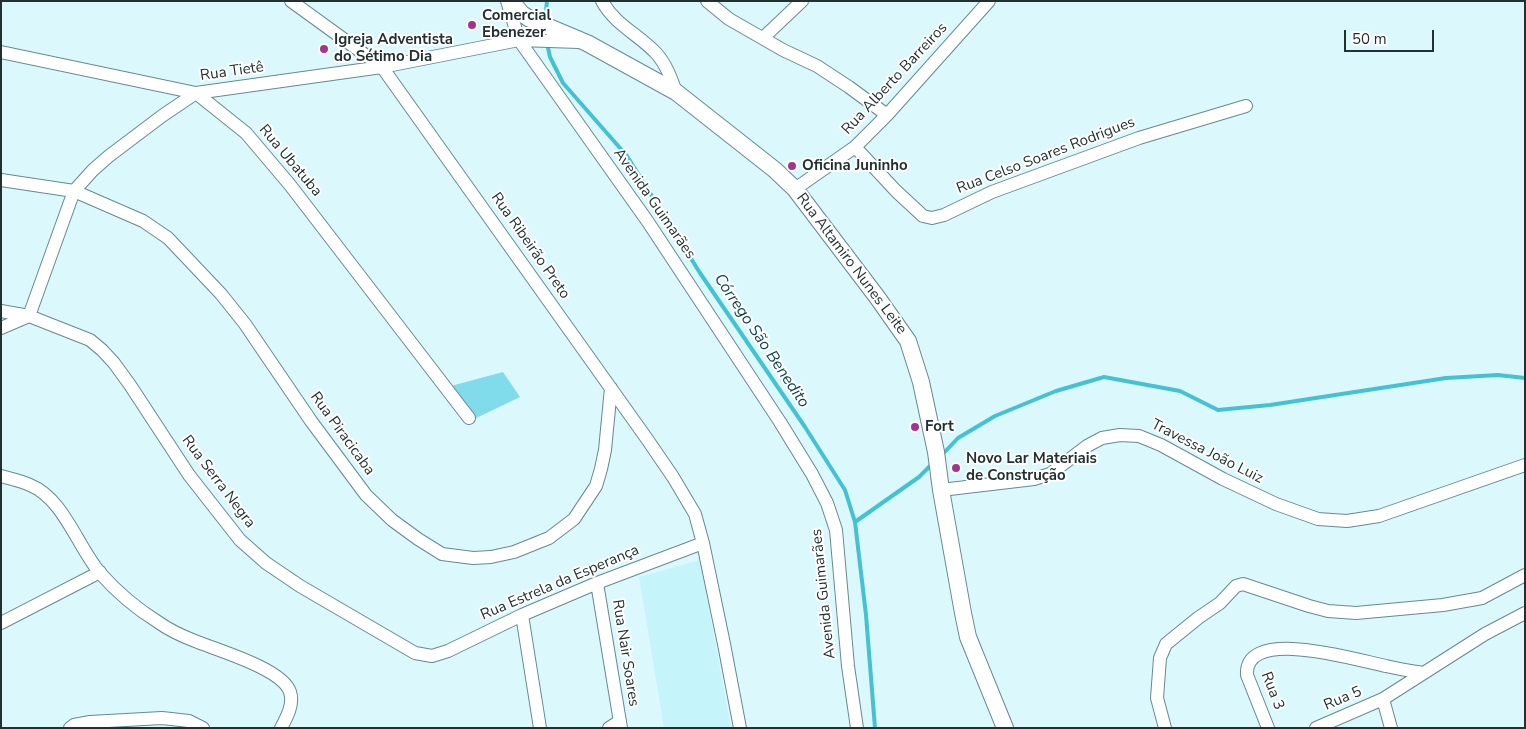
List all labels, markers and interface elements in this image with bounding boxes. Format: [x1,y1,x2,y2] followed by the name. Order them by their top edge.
[482,7,551,42] place label: Comercial Ebenezer
[466,19,478,31] marker: Comercial Ebenezer
[838,19,952,139] street label: Rua Alberto Barreiros
[1346,20,1436,52] scale bar
[1352,29,1387,49] text: 50 m
[334,31,453,66] place label: Igreja Adventista do Sétimo Dia
[318,43,330,55] marker: Igreja Adventista do Sétimo Dia
[199,59,265,85] street label: Rua Tietê
[954,114,1138,198] street label: Rua Celso Soares Rodrigues
[255,121,325,201] street label: Rua Ubatuba
[609,145,699,263] street label: Avenida Guimarães
[802,157,908,175] place label: Oficina Juninho
[786,160,798,172] marker: Oficina Juninho
[487,189,573,303] street label: Rua Ribeirão Preto
[792,190,910,338] street label: Rua Altamiro Nunes Leite
[709,271,813,411] water label: Córrego São Benedito
[306,389,378,479] street label: Rua Piracicaba
[1148,416,1266,488] street label: Travessa João Luiz
[925,418,954,436] place label: Fort
[909,421,921,433] marker: Fort
[177,432,259,532] street label: Rua Serra Negra
[966,450,1097,485] place label: Novo Lar Materiais de Construção
[950,462,962,474] marker: Novo Lar Materiais de Construção
[808,528,840,660] street label: Avenida Guimarães
[478,541,642,625] street label: Rua Estrela da Esperança
[608,598,642,708] street label: Rua Nair Soares
[1257,669,1287,713] street label: Rua 3
[1321,683,1365,715] street label: Rua 5

